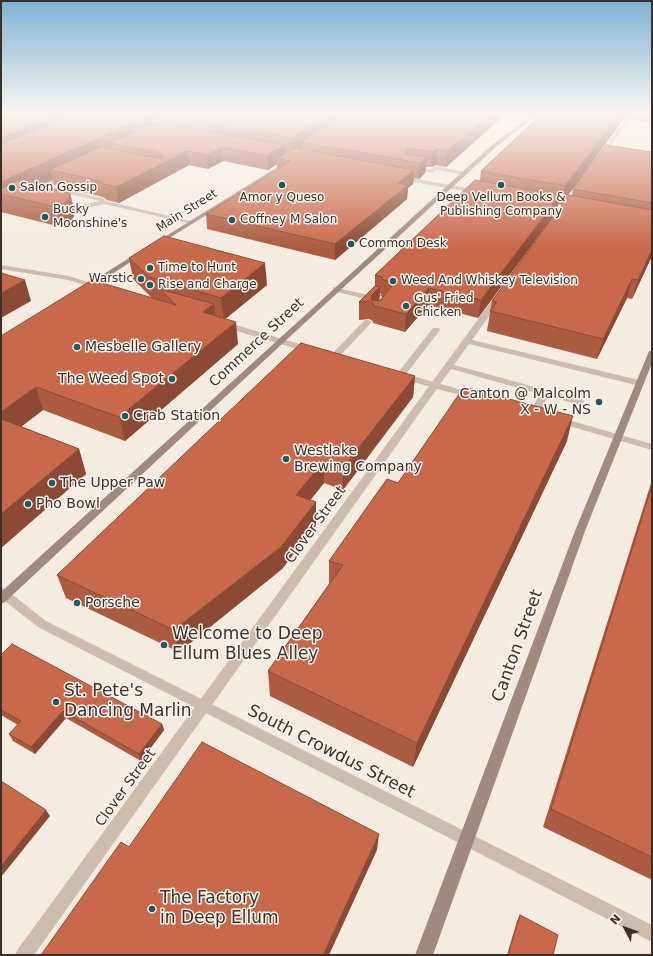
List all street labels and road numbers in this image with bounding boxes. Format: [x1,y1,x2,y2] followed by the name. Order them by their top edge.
[154,187,220,235] street label: Main Street
[206,295,308,391] street label: Commerce Street
[282,483,350,567] street label: Clover Street
[488,587,548,705] street label: Canton Street
[244,701,418,803] street label: South Crowdus Street
[92,746,160,830] street label: Clover Street

